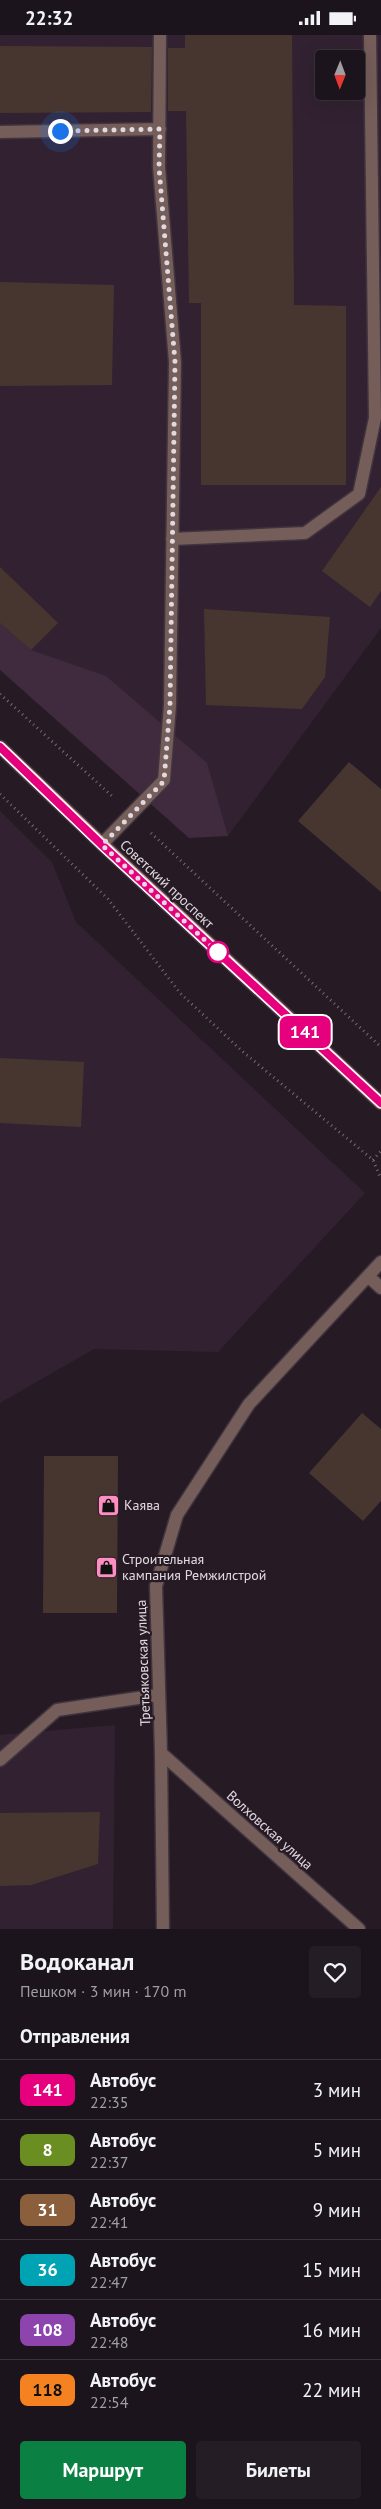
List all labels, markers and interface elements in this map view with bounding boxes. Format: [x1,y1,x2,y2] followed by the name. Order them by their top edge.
[25,6,73,30] text: 22:32
[315,50,365,100] north arrow
[315,50,365,100] map controls
[48,119,73,144] your location
[116,836,218,933] street label: Советский проспект
[207,941,229,963] unlabelled marker
[276,1016,334,1048] line badge: 141
[290,1020,320,1043] text: 141
[96,1493,120,1517] shop icon: Каява
[124,1496,160,1514] place label: Каява
[122,1550,266,1584] place label: Строительная кампания Ремжилстрой
[94,1555,118,1579] shop icon: Строительная кампания Ремжилстрой
[132,1599,154,1727] street label: Третьяковская улица
[223,1787,317,1874] street label: Волховская улица
[20,1946,134,1977] text: Водоканал
[309,1946,361,1998] button: heart
[20,1981,187,2001] text: Пешком · 3 мин · 170 m
[20,2024,130,2048] text: Отправления
[90,2068,156,2092] text: Автобус
[32,2078,63,2101] text: 141
[313,2078,361,2102] text: 3 мин
[90,2092,128,2112] text: 22:35
[90,2128,156,2152] text: Автобус
[42,2138,53,2161] text: 8
[313,2138,361,2162] text: 5 мин
[90,2152,128,2172] text: 22:37
[90,2188,156,2212] text: Автобус
[37,2198,58,2221] text: 31
[313,2198,361,2222] text: 9 мин
[90,2212,128,2232] text: 22:41
[90,2248,156,2272] text: Автобус
[37,2258,58,2281] text: 36
[302,2258,361,2282] text: 15 мин
[90,2272,128,2292] text: 22:47
[90,2308,156,2332] text: Автобус
[32,2318,63,2341] text: 108
[302,2318,361,2342] text: 16 мин
[90,2332,128,2352] text: 22:48
[90,2368,156,2392] text: Автобус
[32,2378,63,2401] text: 118
[302,2378,361,2402] text: 22 мин
[90,2392,128,2412] text: 22:54
[20,2441,186,2499] button: Маршрут
[196,2441,361,2499] button: Билеты

